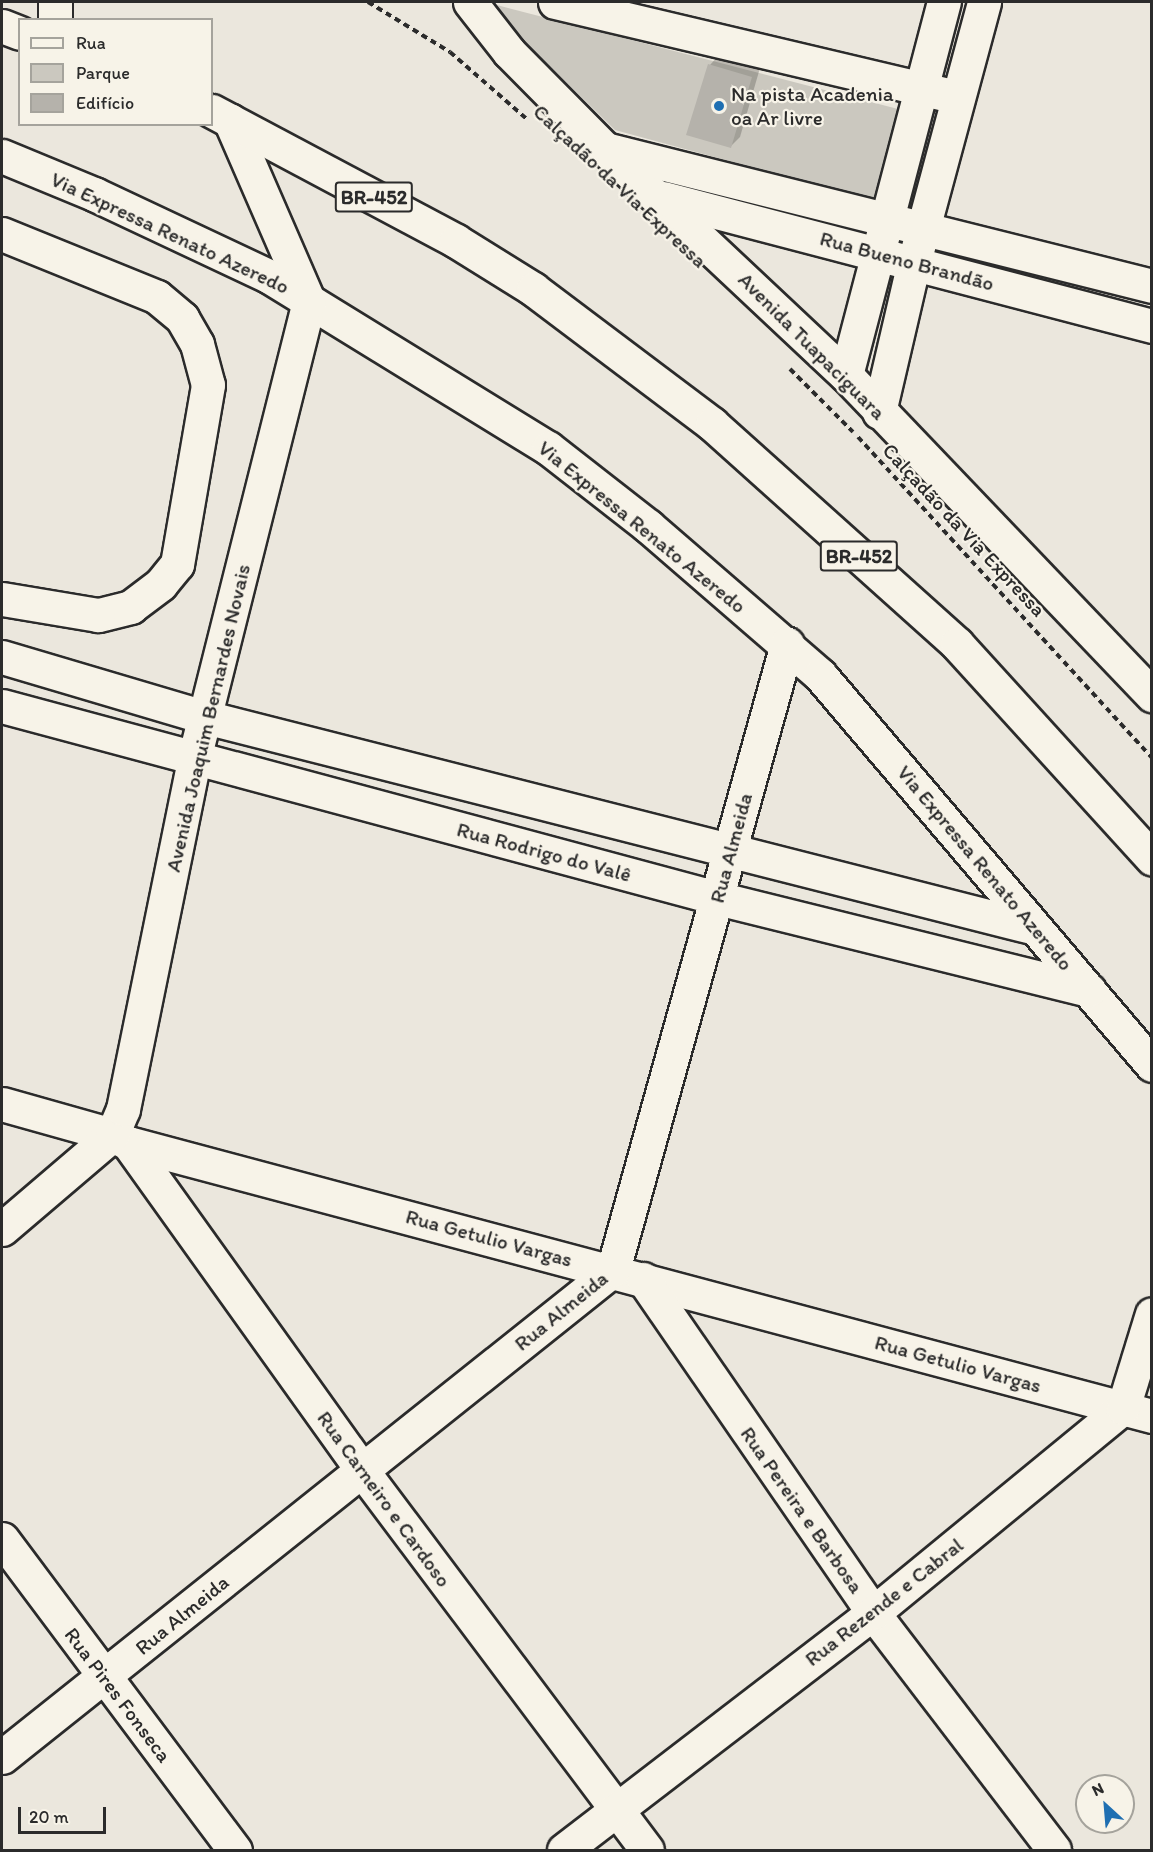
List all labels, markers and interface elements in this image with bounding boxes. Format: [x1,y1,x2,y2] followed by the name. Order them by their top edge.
[18,18,213,126] legend
[76,32,106,54] text: Rua
[76,62,130,84] text: Parque
[731,81,893,131] place label: Na pista Acadenia oa Ar livre
[76,92,134,114] text: Edifício
[528,99,712,273] street label: Calçadão da Via Expressa
[712,99,726,113] marker: Na pista Acadenia oa Ar livre
[48,167,292,299] street label: Via Expressa Renato Azeredo
[334,180,415,214] road number: BR-452
[817,226,997,296] street label: Rua Bueno Brandão
[733,267,891,425] street label: Avenida Tuapaciguara
[534,436,750,618] street label: Via Expressa Renato Azeredo
[877,438,1051,622] street label: Calçadão da Via Expressa
[818,539,900,573] road number: BR-452
[160,562,256,874] street label: Avenida Joaquim Bernardes Novais
[892,761,1078,975] street label: Via Expressa Renato Azeredo
[704,790,758,906] street label: Rua Almeida
[454,817,634,887] street label: Rua Rodrigo do Valê
[403,1204,575,1272] street label: Rua Getulio Vargas
[509,1266,613,1356] street label: Rua Almeida
[872,1330,1044,1398] street label: Rua Getulio Vargas
[312,1406,456,1592] street label: Rua Carneiro e Cardoso
[735,1422,869,1598] street label: Rua Pereira e Barbosa
[800,1533,968,1671] street label: Rua Rezende e Cabral
[130,1570,234,1660] street label: Rua Almeida
[59,1623,177,1767] street label: Rua Pires Fonseca
[1075,1774,1135,1834] north arrow
[1089,1778,1107,1800] text: N
[21,1795,110,1833] scale bar
[29,1806,69,1828] text: 20 m

